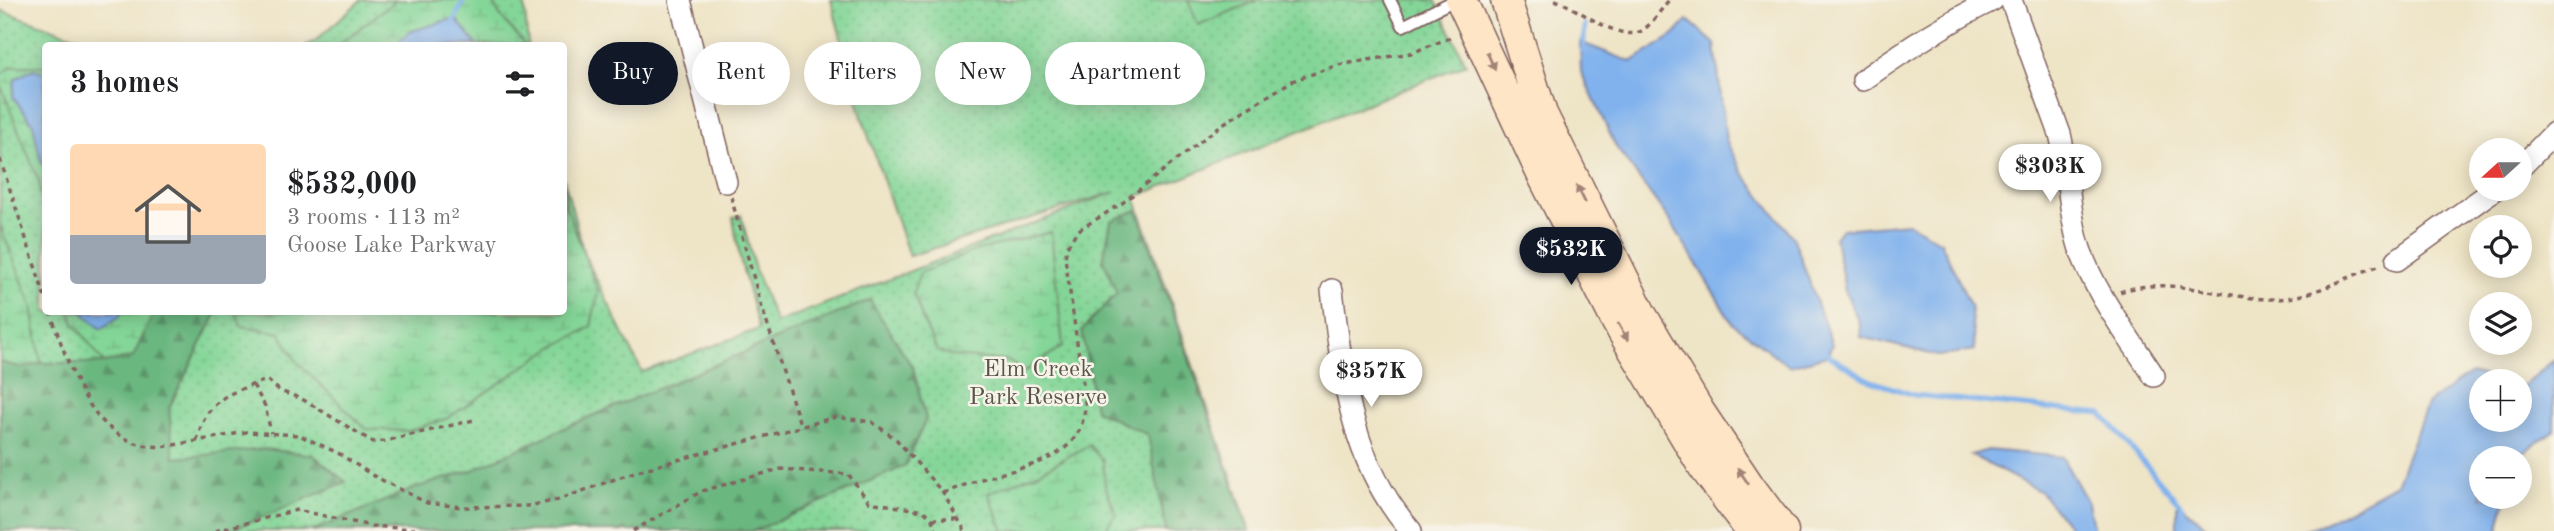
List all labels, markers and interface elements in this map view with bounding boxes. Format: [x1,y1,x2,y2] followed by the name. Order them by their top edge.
[588,42,678,105] chip: Buy
[692,42,790,105] chip: Rent
[804,42,921,105] chip: Filters
[935,42,1031,105] chip: New
[1045,42,1205,105] chip: Apartment
[1485,51,1497,71] one-way arrow
[501,65,539,103] icon: filters
[70,69,179,99] text: 3 homes
[2469,138,2532,201] north arrow
[2469,138,2532,509] map controls
[2001,144,2099,204] pin: $303K
[2014,155,2086,178] text: $303K
[287,170,417,200] text: $532,000
[126,172,210,256] icon: home
[1576,184,1587,204] one-way arrow
[287,206,460,229] text: 3 rooms · 113 m²
[2469,215,2532,278] button: locate
[1522,228,1620,287] pin: $532K
[287,234,497,257] text: Goose Lake Parkway
[1535,238,1607,261] text: $532K
[2469,292,2532,355] button: layers
[1617,322,1629,341] one-way arrow
[1322,350,1420,409] pin: $357K
[969,358,1107,410] park label: Elm Creek Park Reserve
[1335,360,1407,383] text: $357K
[2469,369,2532,432] button: +
[2469,446,2532,509] button: −
[1736,467,1750,485] one-way arrow

